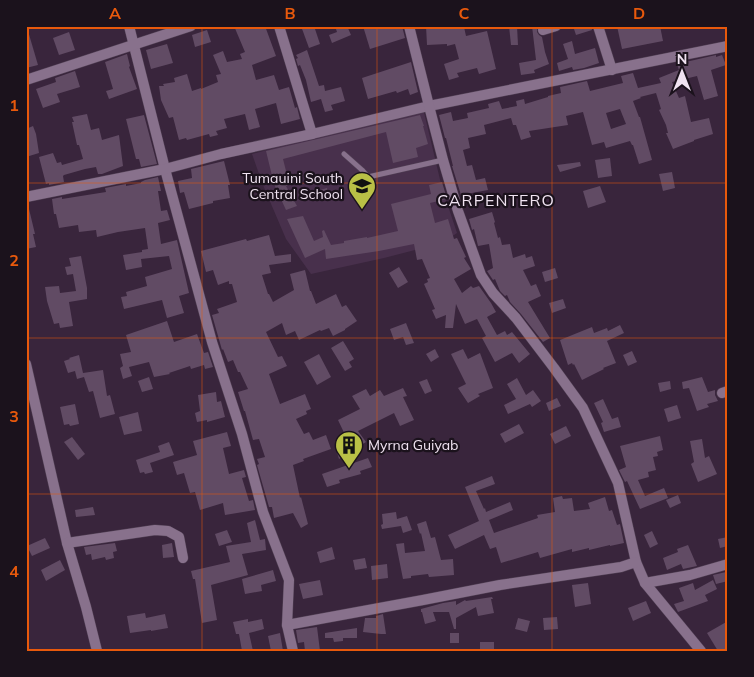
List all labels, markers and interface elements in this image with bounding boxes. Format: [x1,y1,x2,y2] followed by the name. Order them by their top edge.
[109,3,121,23] text: A
[284,3,296,23] text: B
[459,3,470,23] text: C
[633,3,645,23] text: D
[656,48,706,98] north arrow
[677,50,687,68] text: N
[9,95,19,115] text: 1
[242,169,343,203] place label: Tumauini South Central School
[347,171,377,210] school or university icon: Tumauini South Central School
[437,190,555,210] district label: CARPENTERO
[9,250,19,270] text: 2
[9,406,19,426] text: 3
[334,430,364,469] building icon: Myrna Guiyab
[368,436,459,454] place label: Myrna Guiyab
[9,561,19,581] text: 4

